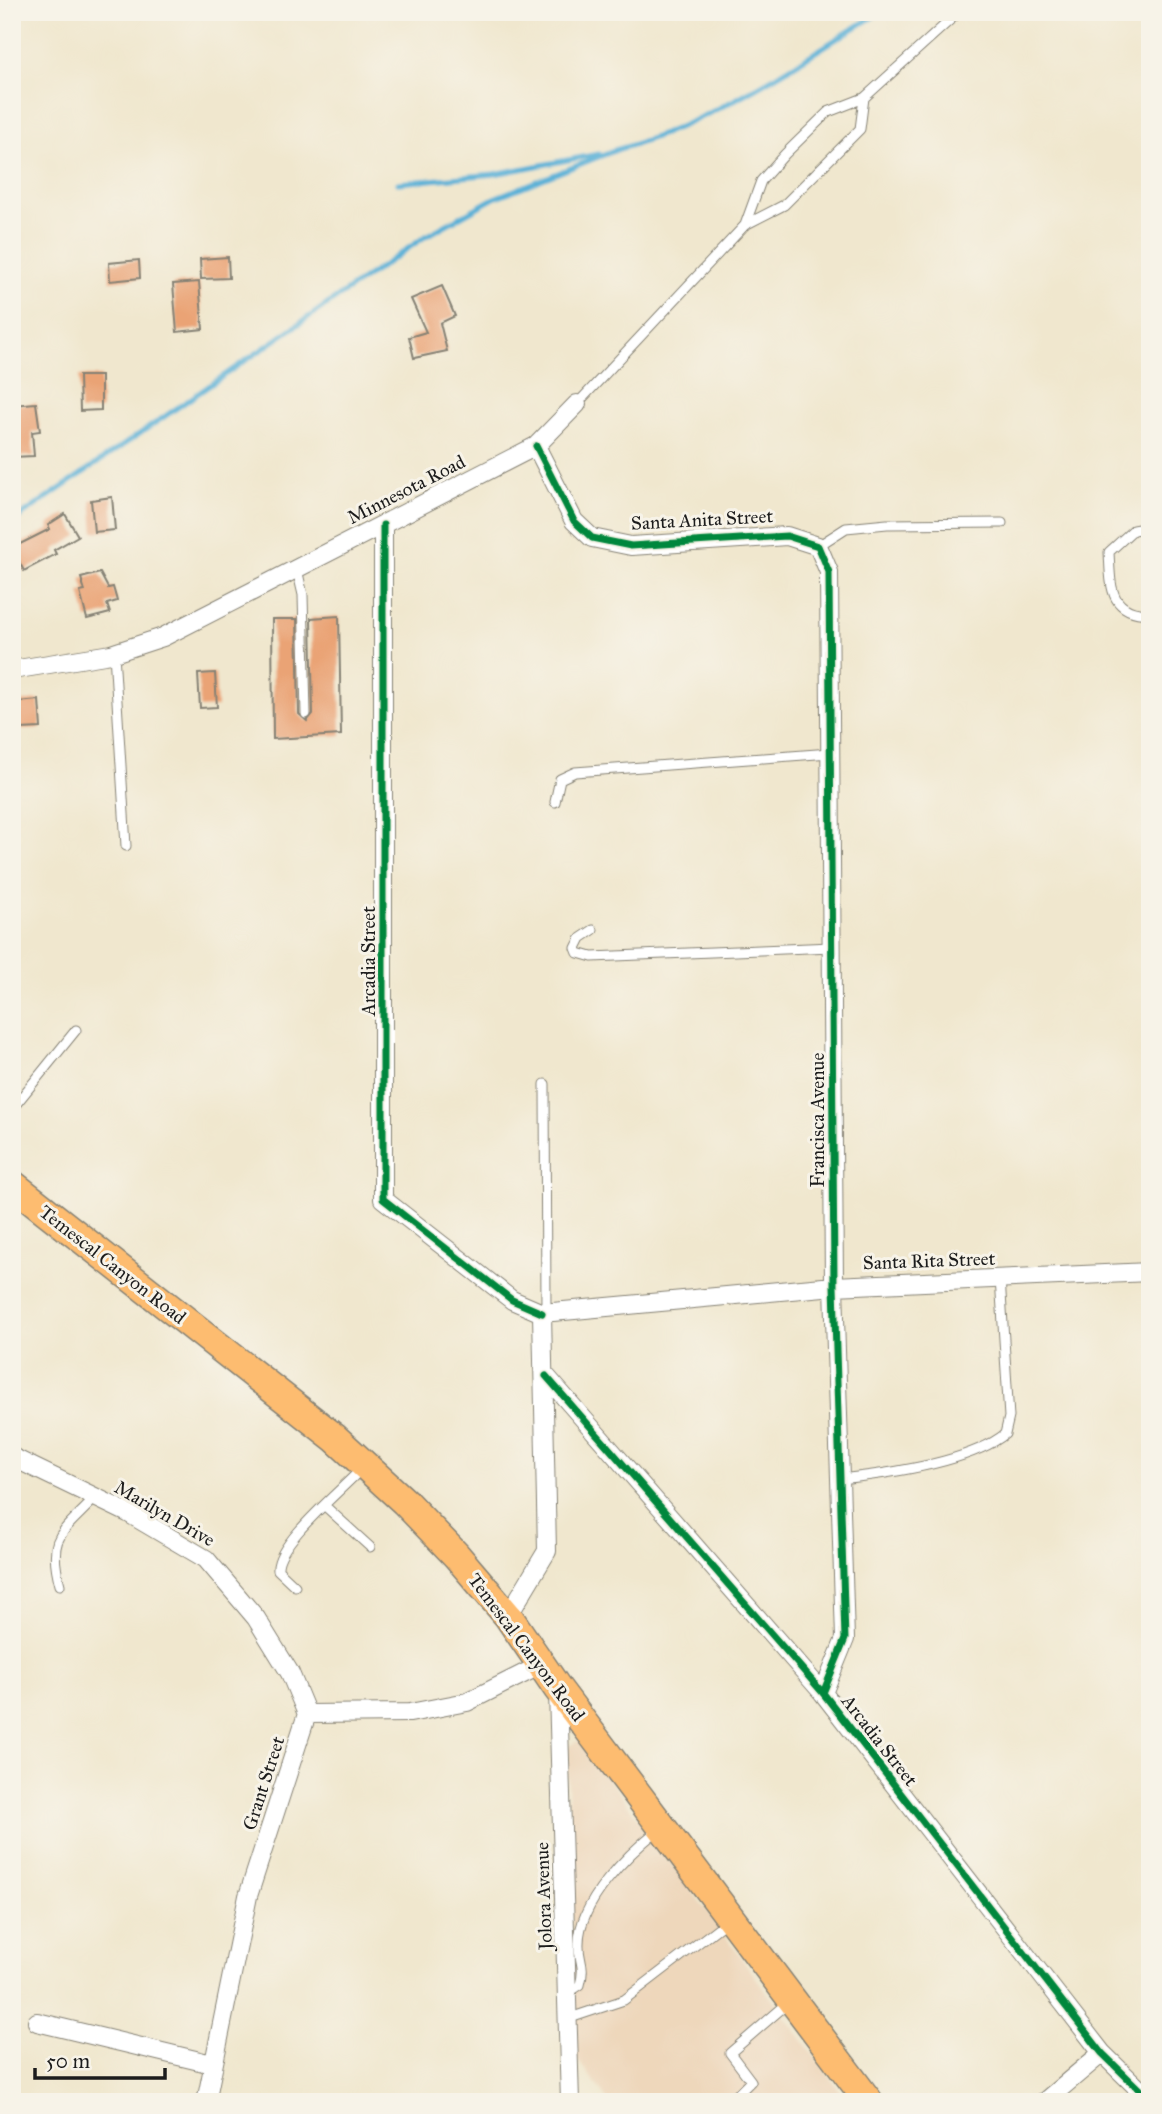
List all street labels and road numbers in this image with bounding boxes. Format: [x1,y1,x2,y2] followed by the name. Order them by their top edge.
[343,450,469,529] street label: Minnesota Road
[630,504,774,535] street label: Santa Anita Street
[357,906,380,1017] street label: Arcadia Street
[806,1053,829,1187] street label: Francisca Avenue
[35,1200,191,1329] street label: Temescal Canyon Road
[862,1247,996,1274] street label: Santa Rita Street
[111,1475,219,1551] street label: Marilyn Drive
[463,1569,590,1726] street label: Temescal Canyon Road
[836,1689,923,1791] street label: Arcadia Street
[238,1733,290,1833] street label: Grant Street
[530,1842,558,1952] street label: Jolora Avenue

